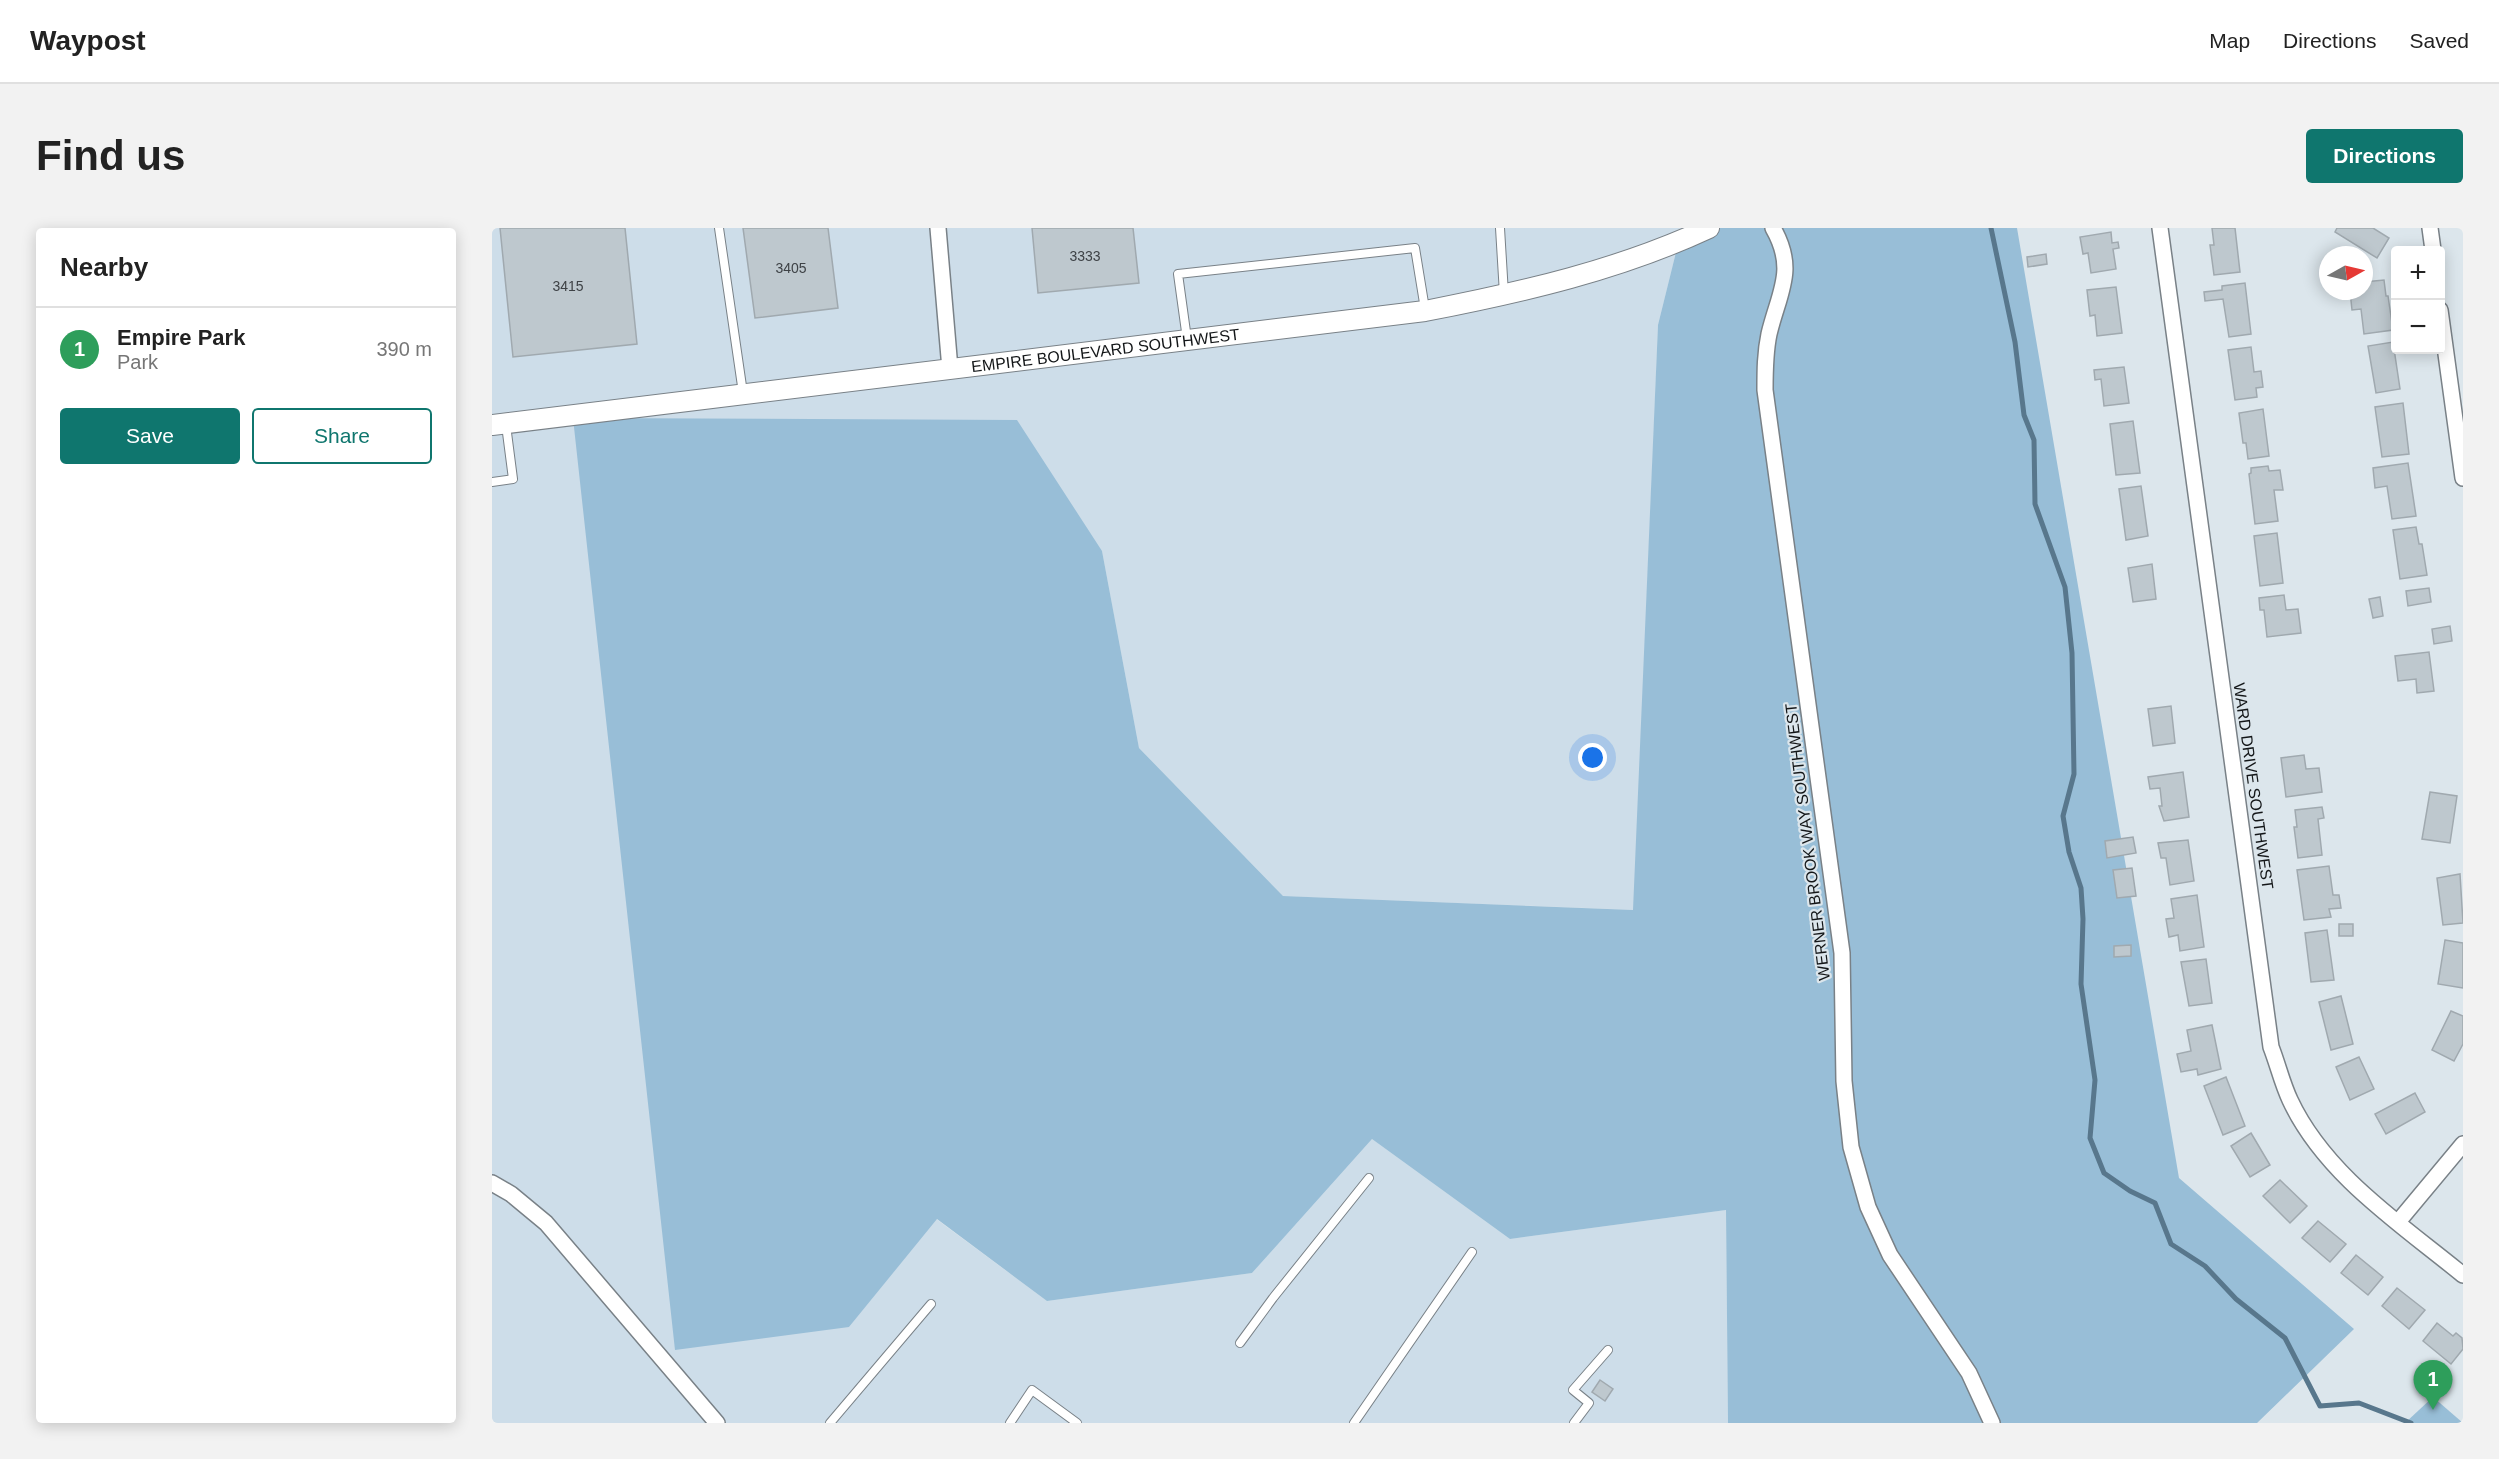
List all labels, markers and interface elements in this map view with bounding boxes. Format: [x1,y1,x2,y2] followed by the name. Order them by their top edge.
[30,25,146,56] text: Waypost
[2209,29,2250,52] text: Map
[2283,29,2376,52] text: Directions
[2409,29,2469,52] text: Saved
[2306,129,2463,183] button: Directions
[36,132,185,179] text: Find us
[2319,246,2373,300] north arrow
[2391,246,2445,354] map controls
[2391,246,2445,300] button: +
[1069,248,1101,264] house number: 3333
[60,252,148,282] text: Nearby
[775,260,807,276] house number: 3405
[552,278,584,294] house number: 3415
[2391,300,2445,354] button: −
[117,325,245,350] text: Empire Park
[970,326,1241,375] street label: EMPIRE BOULEVARD SOUTHWEST
[74,338,85,360] text: 1
[376,338,432,360] text: 390 m
[117,351,158,373] text: Park
[60,408,240,464] button: Save
[252,408,432,464] button: Share
[2231,682,2276,891] street label: WARD DRIVE SOUTHWEST
[1782,702,1833,981] street label: WERNER BROOK WAY SOUTHWEST
[1578,743,1607,772] your location
[2414,1360,2452,1410] pin: 1

